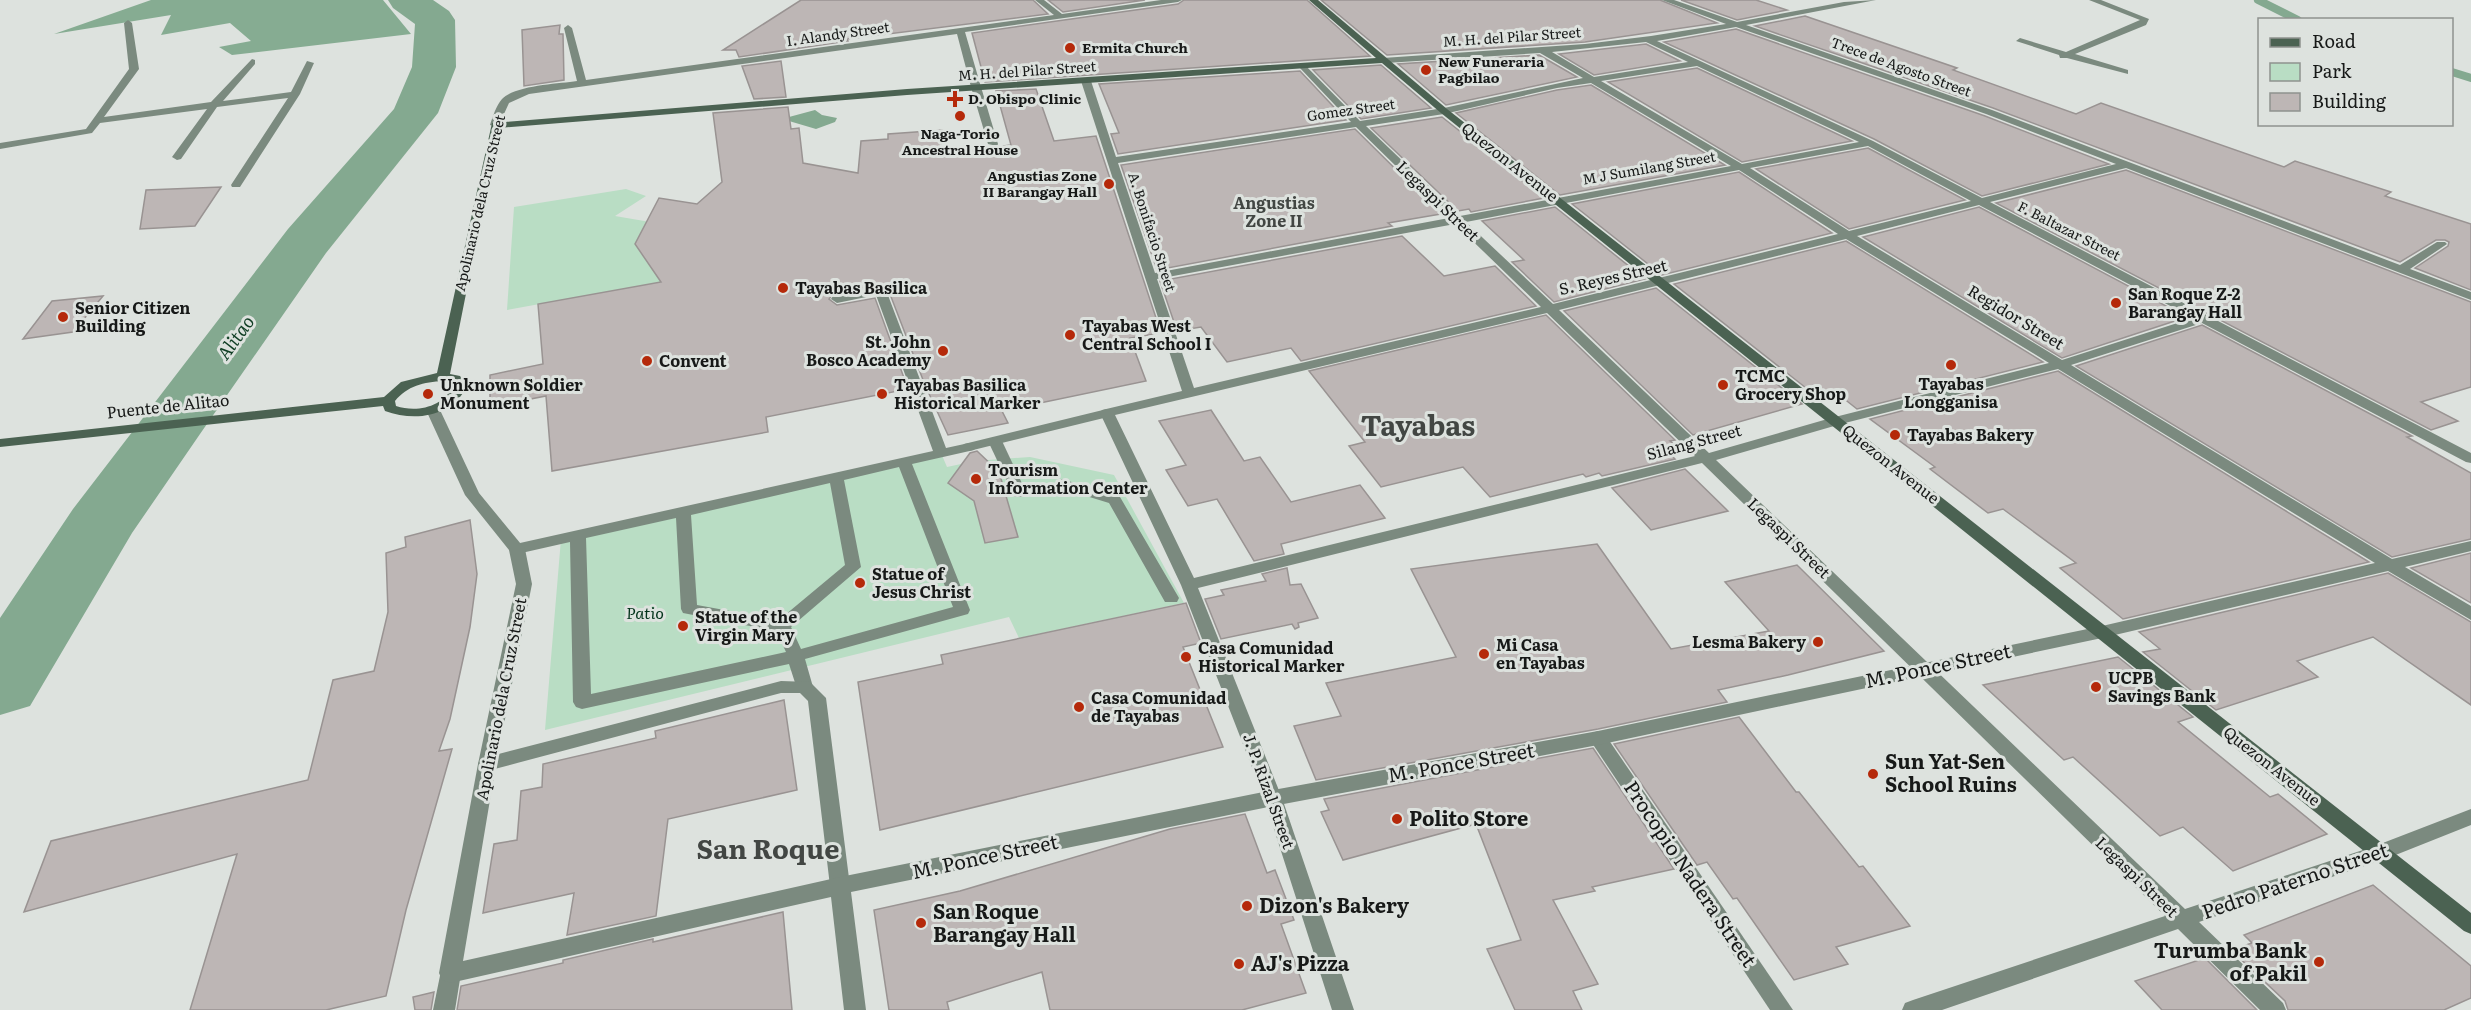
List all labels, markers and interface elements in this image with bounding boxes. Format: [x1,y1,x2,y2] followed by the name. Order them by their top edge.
[785,16,891,50] street label: I. Alandy Street
[2258,18,2453,126] legend
[1442,21,1582,51] street label: M. H. del Pilar Street
[2312,27,2356,54] text: Road
[1828,31,1975,101] street label: Trece de Agosto Street
[1082,37,1188,57] place label: Ermita Church
[1063,41,1077,55] marker: Ermita Church
[1438,51,1545,87] place label: New Funeraria Pagbilao
[957,55,1097,85] street label: M. H. del Pilar Street
[2312,57,2353,84] text: Park
[1419,63,1433,77] marker: New Funeraria Pagbilao
[2312,87,2387,114] text: Building
[968,88,1082,108] place label: D. Obispo Clinic
[946,90,964,108] marker: D. Obispo Clinic
[1305,93,1397,125] street label: Gomez Street
[953,109,967,123] marker: Naga-Torio Ancestral House
[449,112,509,293] street label: Apolinario dela Cruz Street
[1457,116,1564,207] street label: Quezon Avenue
[902,123,1018,159] place label: Naga-Torio Ancestral House
[1581,145,1717,189] street label: M J Sumilang Street
[1392,154,1486,246] street label: Legaspi Street
[983,165,1097,201] place label: Angustias Zone II Barangay Hall
[1124,169,1182,294] street label: A. Bonifacio Street
[1102,177,1116,191] marker: Angustias Zone II Barangay Hall
[1233,190,1315,232] district label: Angustias Zone II
[2015,196,2125,265] street label: F. Baltazar Street
[1556,252,1670,300] street label: S. Reyes Street
[795,275,928,299] place label: Tayabas Basilica
[1964,278,2070,355] street label: Regidor Street
[776,281,790,295] marker: Tayabas Basilica
[2128,281,2242,323] place label: San Roque Z-2 Barangay Hall
[75,295,190,337] place label: Senior Citizen Building
[2109,296,2123,310] marker: San Roque Z-2 Barangay Hall
[209,309,260,365] water label: Alitao
[56,310,70,324] marker: Senior Citizen Building
[1082,313,1211,355] place label: Tayabas West Central School I
[1063,328,1077,342] marker: Tayabas West Central School I
[806,329,931,371] place label: St. John Bosco Academy
[936,344,950,358] marker: St. John Bosco Academy
[659,348,727,372] place label: Convent
[640,354,654,368] marker: Convent
[1944,358,1958,372] marker: Tayabas Longganisa
[1735,363,1846,405] place label: TCMC Grocery Shop
[1904,371,1999,413] place label: Tayabas Longganisa
[440,372,583,414] place label: Unknown Soldier Monument
[894,372,1041,414] place label: Tayabas Basilica Historical Marker
[1716,378,1730,392] marker: TCMC Grocery Shop
[105,387,230,423] street label: Puente de Alitao
[421,387,435,401] marker: Unknown Soldier Monument
[875,387,889,401] marker: Tayabas Basilica Historical Marker
[1361,403,1475,445] district label: Tayabas
[1644,417,1744,465] street label: Silang Street
[1838,418,1945,509] street label: Quezon Avenue
[1907,422,2034,446] place label: Tayabas Bakery
[1888,428,1902,442] marker: Tayabas Bakery
[988,457,1148,499] place label: Tourism Information Center
[969,472,983,486] marker: Tourism Information Center
[1743,491,1837,583] street label: Legaspi Street
[872,561,971,603] place label: Statue of Jesus Christ
[853,576,867,590] marker: Statue of Jesus Christ
[469,595,532,802] street label: Apolinario dela Cruz Street
[626,600,664,624] park label: Patio
[695,604,797,646] place label: Statue of the Virgin Mary
[676,619,690,633] marker: Statue of the Virgin Mary
[1692,629,1806,653] place label: Lesma Bakery
[1496,632,1585,674] place label: Mi Casa en Tayabas
[1862,634,2014,694] street label: M. Ponce Street
[1198,635,1345,677] place label: Casa Comunidad Historical Marker
[1811,635,1825,649] marker: Lesma Bakery
[1477,647,1491,661] marker: Mi Casa en Tayabas
[1179,650,1193,664] marker: Casa Comunidad Historical Marker
[2108,665,2216,707] place label: UCPB Savings Bank
[2089,680,2103,694] marker: UCPB Savings Bank
[1091,685,1227,727] place label: Casa Comunidad de Tayabas
[1072,700,1086,714] marker: Casa Comunidad de Tayabas
[2219,720,2326,811] street label: Quezon Avenue
[1238,730,1302,852] street label: J. P. Rizal Street
[1385,733,1537,789] street label: M. Ponce Street
[1885,745,2017,798] place label: Sun Yat-Sen School Ruins
[1866,767,1880,781] marker: Sun Yat-Sen School Ruins
[1618,774,1765,972] street label: Procopio Nadera Street
[1409,802,1528,832] place label: Polito Store
[1390,812,1404,826] marker: Polito Store
[909,825,1061,885] street label: M. Ponce Street
[697,827,839,867] district label: San Roque
[2091,830,2185,922] street label: Legaspi Street
[2197,833,2392,925] street label: Pedro Paterno Street
[1259,889,1410,919] place label: Dizon's Bakery
[933,895,1076,948] place label: San Roque Barangay Hall
[1240,899,1254,913] marker: Dizon's Bakery
[914,916,928,930] marker: San Roque Barangay Hall
[2154,934,2308,987] place label: Turumba Bank of Pakil
[1251,947,1350,977] place label: AJ's Pizza
[2312,955,2326,969] marker: Turumba Bank of Pakil
[1232,957,1246,971] marker: AJ's Pizza

